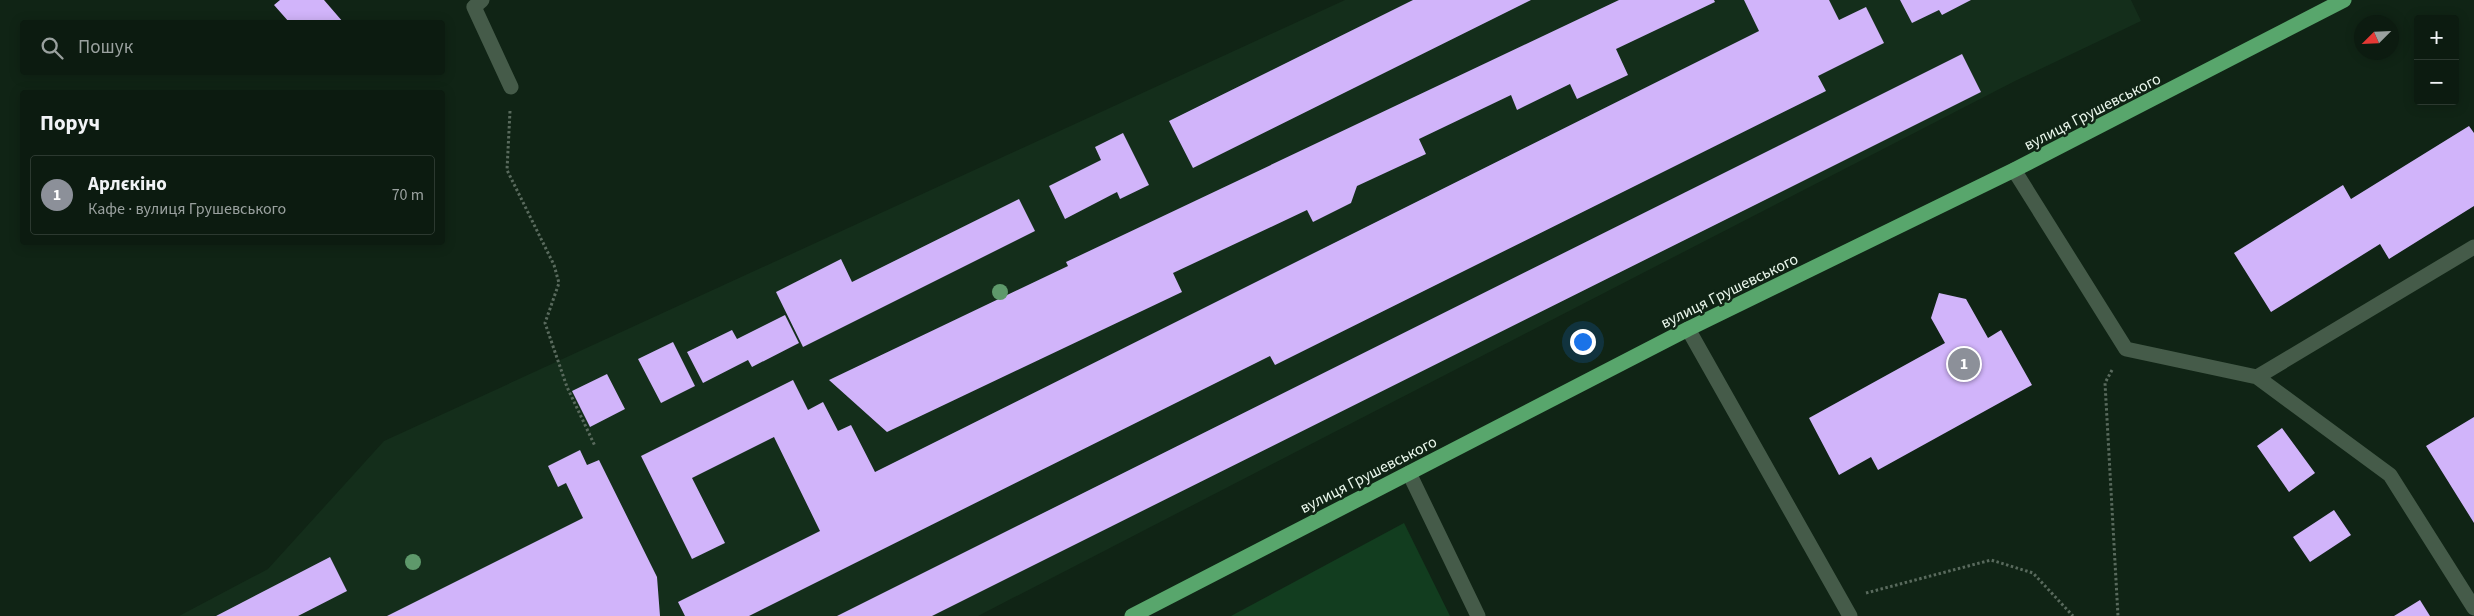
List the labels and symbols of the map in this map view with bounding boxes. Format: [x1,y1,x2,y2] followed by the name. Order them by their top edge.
[2354,15,2399,60] north arrow
[2020,68,2165,156] street label: вулиця Грушевського
[1657,248,1802,334] street label: вулиця Грушевського
[1570,329,1596,355] your location
[1948,345,1980,383] pin: 1
[1296,431,1441,519] street label: вулиця Грушевського

